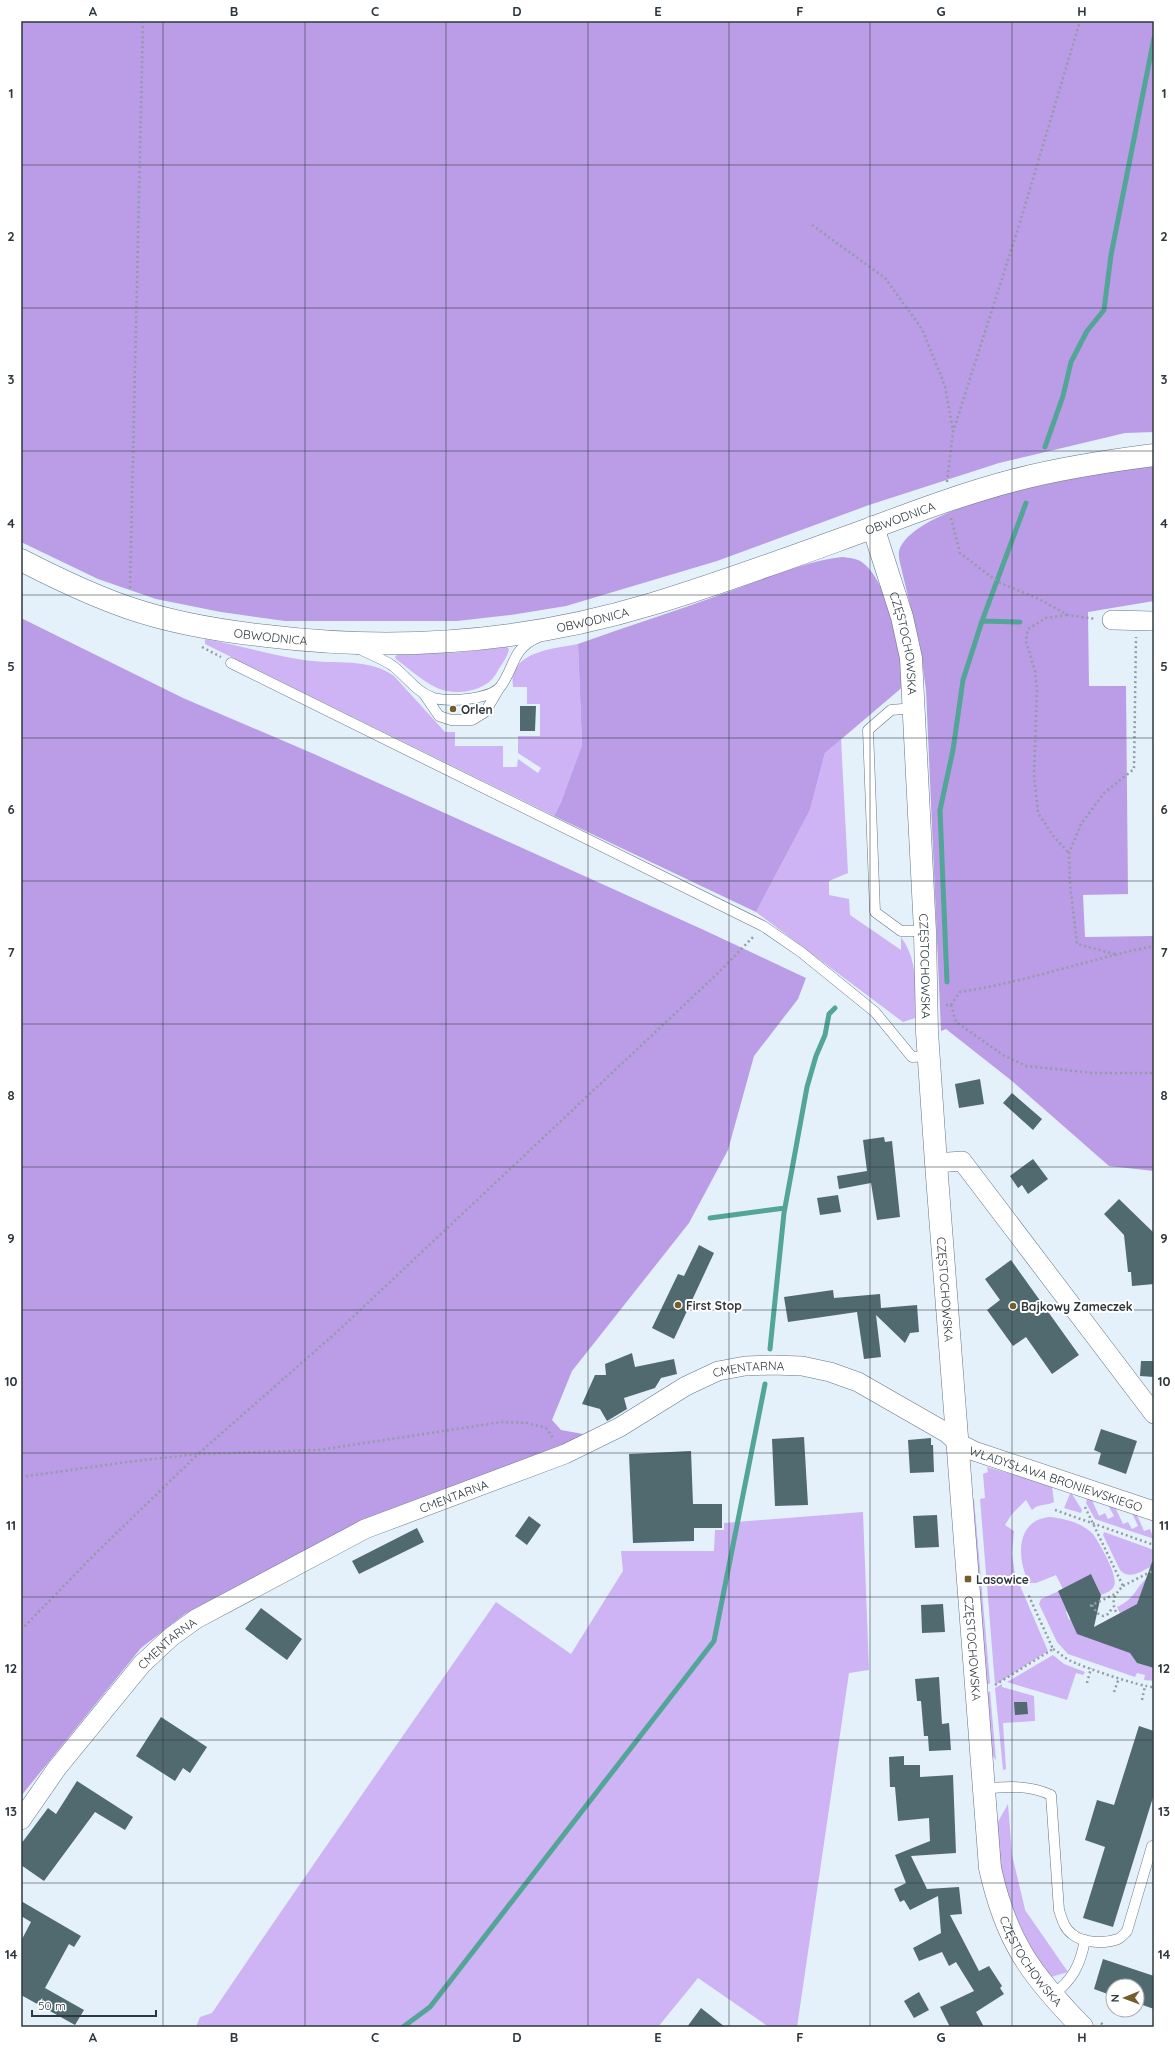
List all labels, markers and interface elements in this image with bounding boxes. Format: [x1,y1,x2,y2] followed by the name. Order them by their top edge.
[89,3,98,19] text: A
[230,3,238,19] text: B
[371,3,379,19] text: C
[512,3,522,19] text: D
[654,3,662,19] text: E
[796,3,804,19] text: F
[936,3,946,19] text: G
[1077,3,1087,19] text: H
[8,85,14,101] text: 1
[1161,85,1167,101] text: 1
[7,228,15,244] text: 2
[1160,228,1168,244] text: 2
[8,371,15,387] text: 3
[1161,371,1168,387] text: 3
[863,498,937,537] street label: OBWODNICA
[7,515,15,531] text: 4
[1160,515,1168,531] text: 4
[887,590,920,696] street label: CZĘSTOCHOWSKA
[555,604,630,635] street label: OBWODNICA
[233,625,308,648] street label: OBWODNICA
[7,658,15,674] text: 5
[1160,658,1168,674] text: 5
[461,702,493,717] place label: Orlen
[448,704,458,714] marker: Orlen
[7,801,15,817] text: 6
[1160,801,1168,817] text: 6
[917,913,934,1019] street label: CZĘSTOCHOWSKA
[7,944,15,960] text: 7
[1160,944,1168,960] text: 7
[7,1087,15,1103] text: 8
[1160,1087,1168,1103] text: 8
[7,1230,15,1246] text: 9
[1160,1230,1168,1246] text: 9
[934,1236,957,1343] street label: CZĘSTOCHOWSKA
[686,1298,742,1313] place label: First Stop
[1021,1299,1133,1314] place label: Bajkowy Zameczek
[673,1300,683,1310] marker: First Stop
[1008,1301,1018,1311] marker: Bajkowy Zameczek
[710,1357,785,1380] street label: CMENTARNA
[4,1373,18,1389] text: 10
[1157,1373,1171,1389] text: 10
[967,1442,1145,1514] street label: WŁADYSŁAWA BRONIEWSKIEGO
[417,1476,490,1516] street label: CMENTARNA
[6,1517,16,1533] text: 11
[1159,1517,1169,1533] text: 11
[976,1572,1029,1587] place label: Lasowice
[963,1574,973,1584] marker: Lasowice
[962,1595,985,1702] street label: CZĘSTOCHOWSKA
[134,1614,199,1672] street label: CMENTARNA
[5,1660,17,1676] text: 12
[1158,1660,1170,1676] text: 12
[5,1803,17,1819] text: 13
[1158,1803,1170,1819] text: 13
[997,1913,1066,2009] street label: CZĘSTOCHOWSKA
[5,1946,18,1962] text: 14
[1158,1946,1171,1962] text: 14
[1105,1978,1145,2018] north arrow
[32,1992,156,2018] scale bar
[1108,1994,1122,2002] text: N
[38,1998,66,2013] text: 50 m
[89,2029,98,2045] text: A
[230,2029,238,2045] text: B
[371,2029,379,2045] text: C
[512,2029,522,2045] text: D
[654,2029,662,2045] text: E
[796,2029,804,2045] text: F
[936,2029,946,2045] text: G
[1077,2029,1087,2045] text: H

